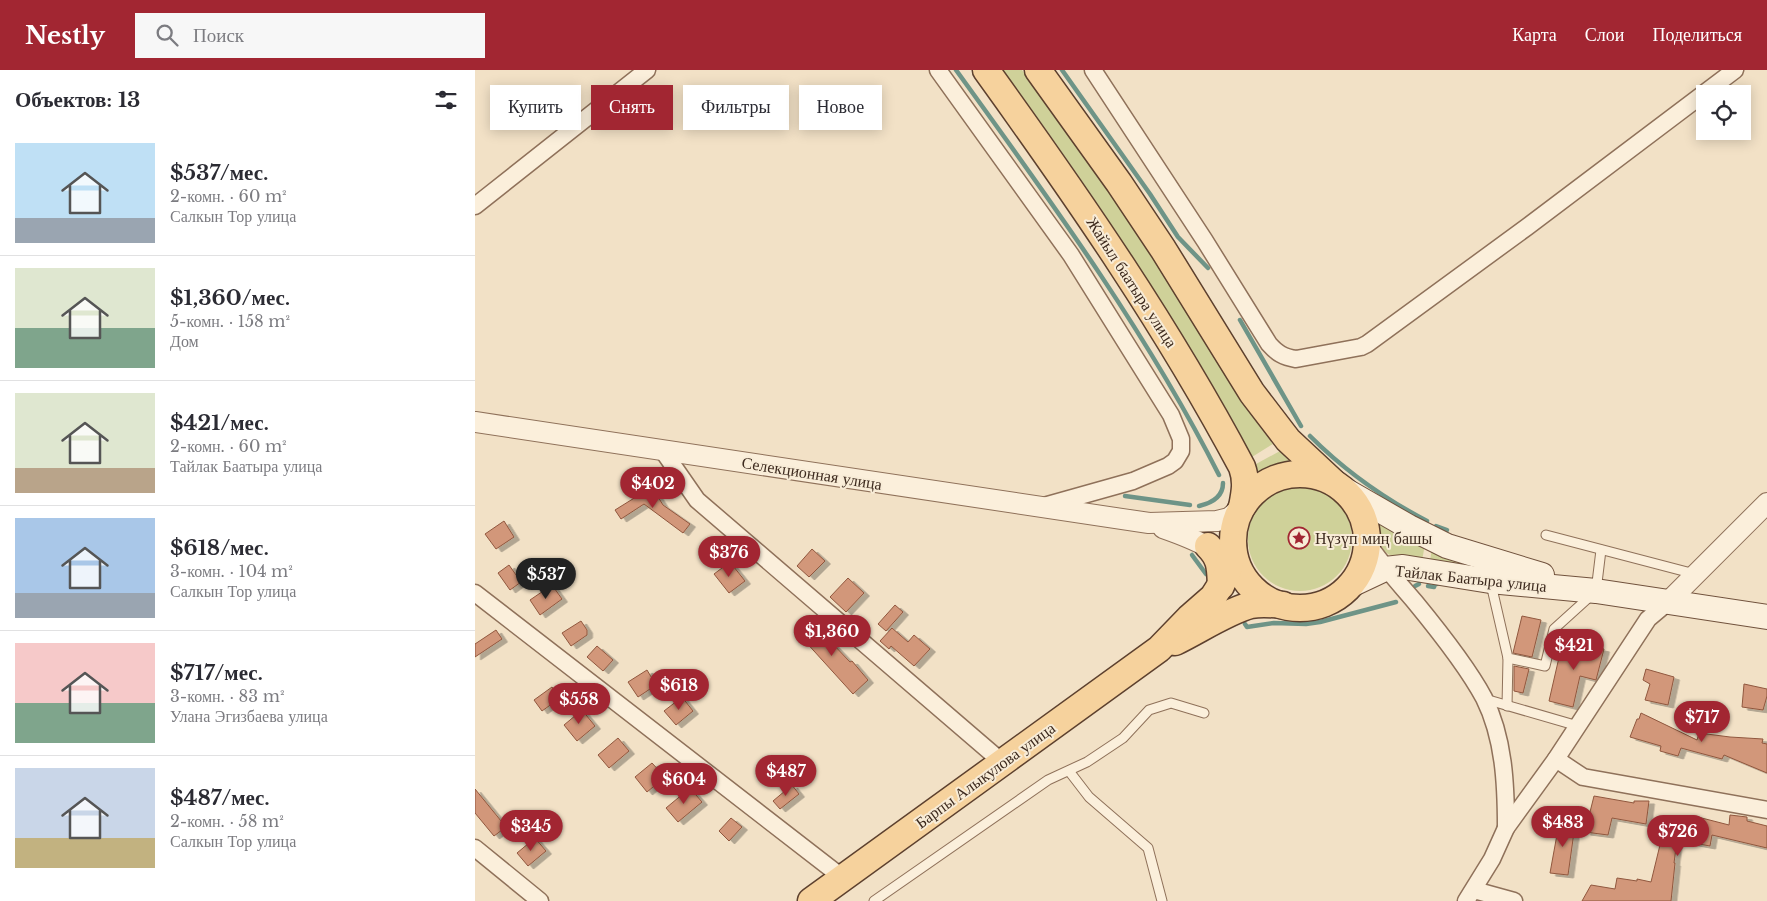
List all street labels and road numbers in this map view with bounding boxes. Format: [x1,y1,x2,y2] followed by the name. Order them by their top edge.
[1082,213,1182,351] street label: Жайыл баатыра улица
[740,452,884,494] street label: Селекционная улица
[1394,560,1548,596] street label: Тайлак Баатыра улица
[911,718,1059,832] street label: Барпы Алыкулова улица

